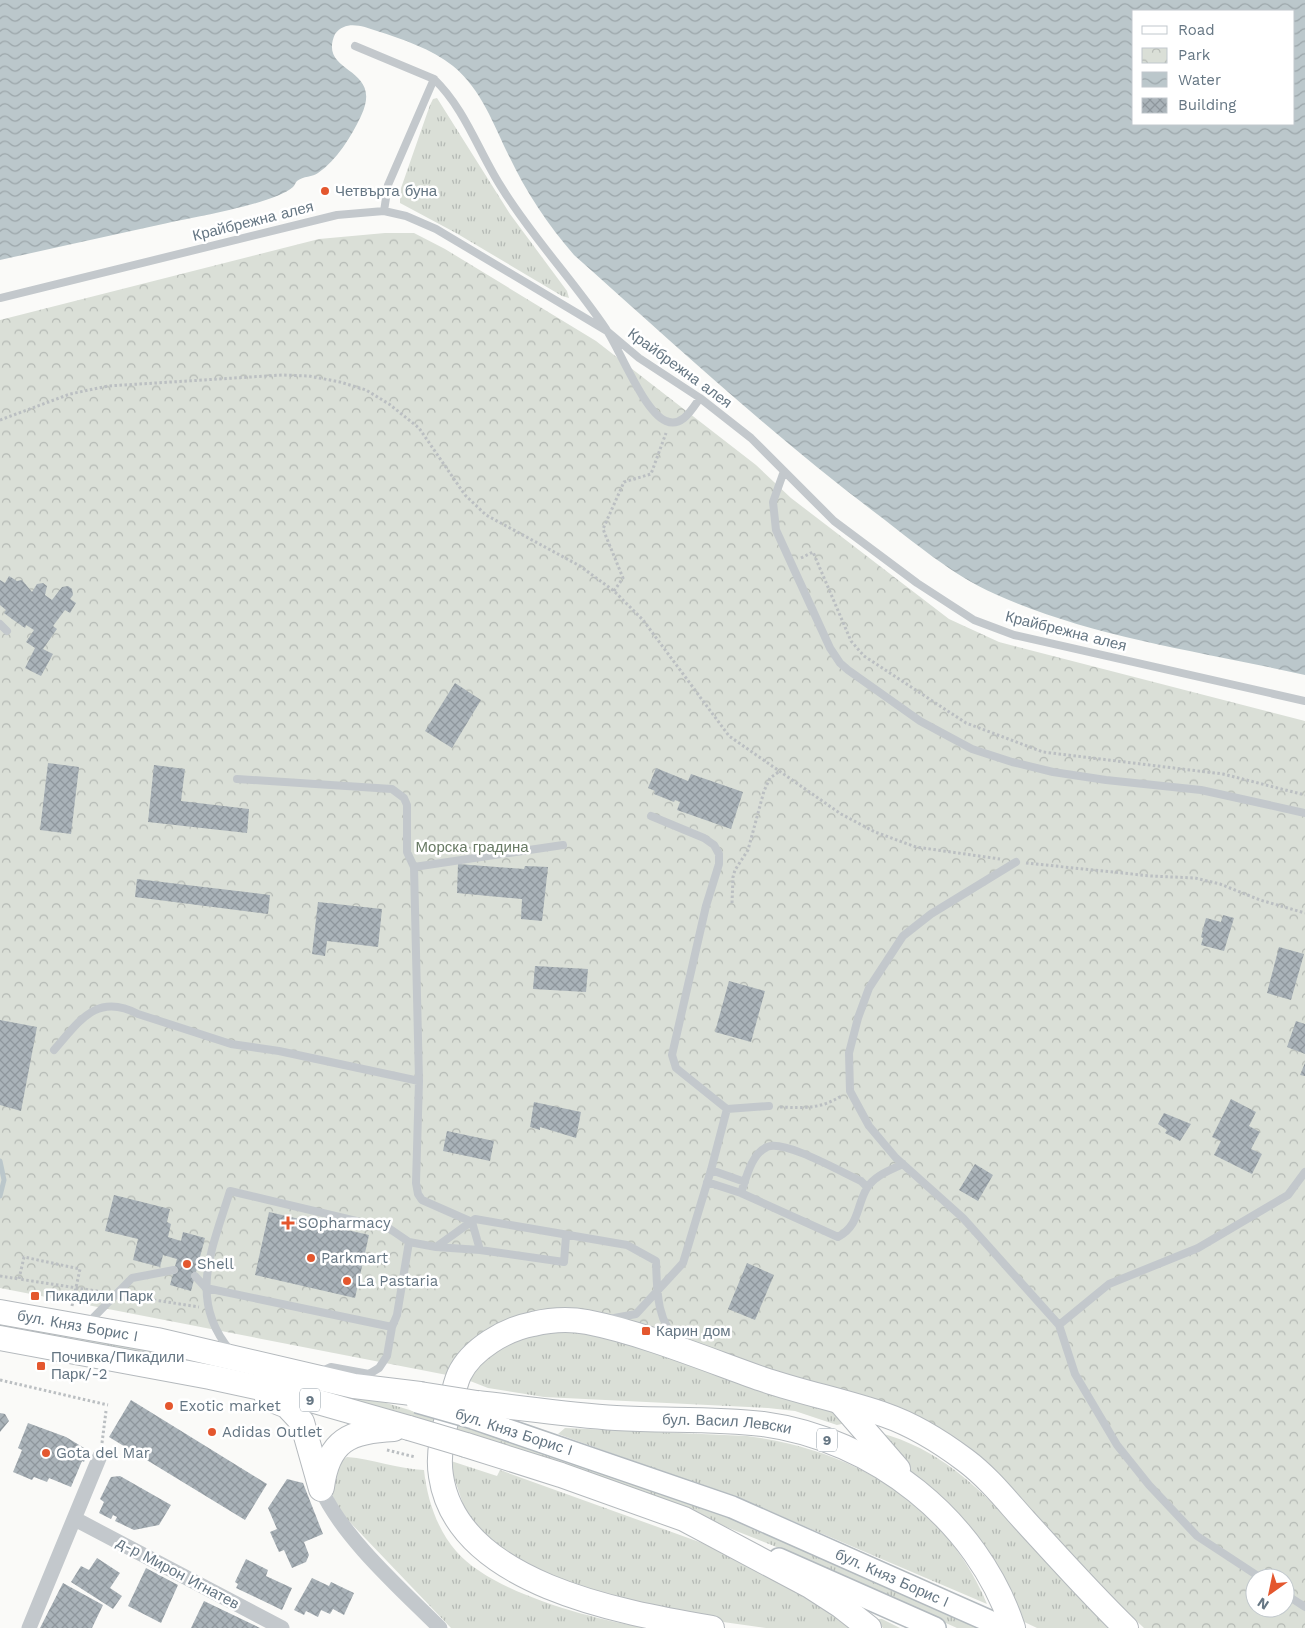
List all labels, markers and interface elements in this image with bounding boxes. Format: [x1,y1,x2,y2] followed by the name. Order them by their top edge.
[1132,10,1295,125] legend
[1178,21,1215,39] text: Road
[1178,46,1211,64] text: Park
[1178,71,1221,89] text: Water
[1178,96,1236,114] text: Building
[335,182,438,200] place label: Четвърта буна
[319,185,331,197] marker: Четвърта буна
[191,197,315,245] street label: Крайбрежна алея
[624,324,736,412] street label: Крайбрежна алея
[1004,607,1128,655] street label: Крайбрежна алея
[415,838,529,856] park label: Морска градина
[298,1214,391,1232] place label: SOpharmacy
[282,1217,294,1229] marker: SOpharmacy
[321,1249,389,1267] place label: Parkmart
[305,1252,317,1264] marker: Parkmart
[197,1255,234,1273] place label: Shell
[181,1258,193,1270] marker: Shell
[357,1272,439,1290] place label: La Pastaria
[341,1275,353,1287] marker: La Pastaria
[45,1287,153,1305] place label: Пикадили Парк
[29,1290,41,1302] marker: Пикадили Парк
[16,1306,140,1345] street label: бул. Княз Борис I
[656,1322,731,1340] place label: Карин дом
[640,1325,652,1337] marker: Карин дом
[51,1348,184,1383] place label: Почивка/Пикадили Парк/-2
[35,1360,47,1372] marker: Почивка/Пикадили Парк/-2
[300,1388,320,1412] road number: 9
[179,1397,281,1415] place label: Exotic market
[163,1400,175,1412] marker: Exotic market
[453,1405,575,1459] street label: бул. Княз Борис I
[662,1411,793,1438] street label: бул. Васил Левски
[222,1423,323,1441] place label: Adidas Outlet
[206,1426,218,1438] marker: Adidas Outlet
[817,1428,837,1452] road number: 9
[56,1444,150,1462] place label: Gota del Mar
[40,1447,52,1459] marker: Gota del Mar
[114,1533,242,1613] street label: д-р Мирон Игнатев
[832,1545,952,1611] street label: бул. Княз Борис I
[1245,1568,1295,1618] north arrow
[1254,1594,1272,1613] text: N

